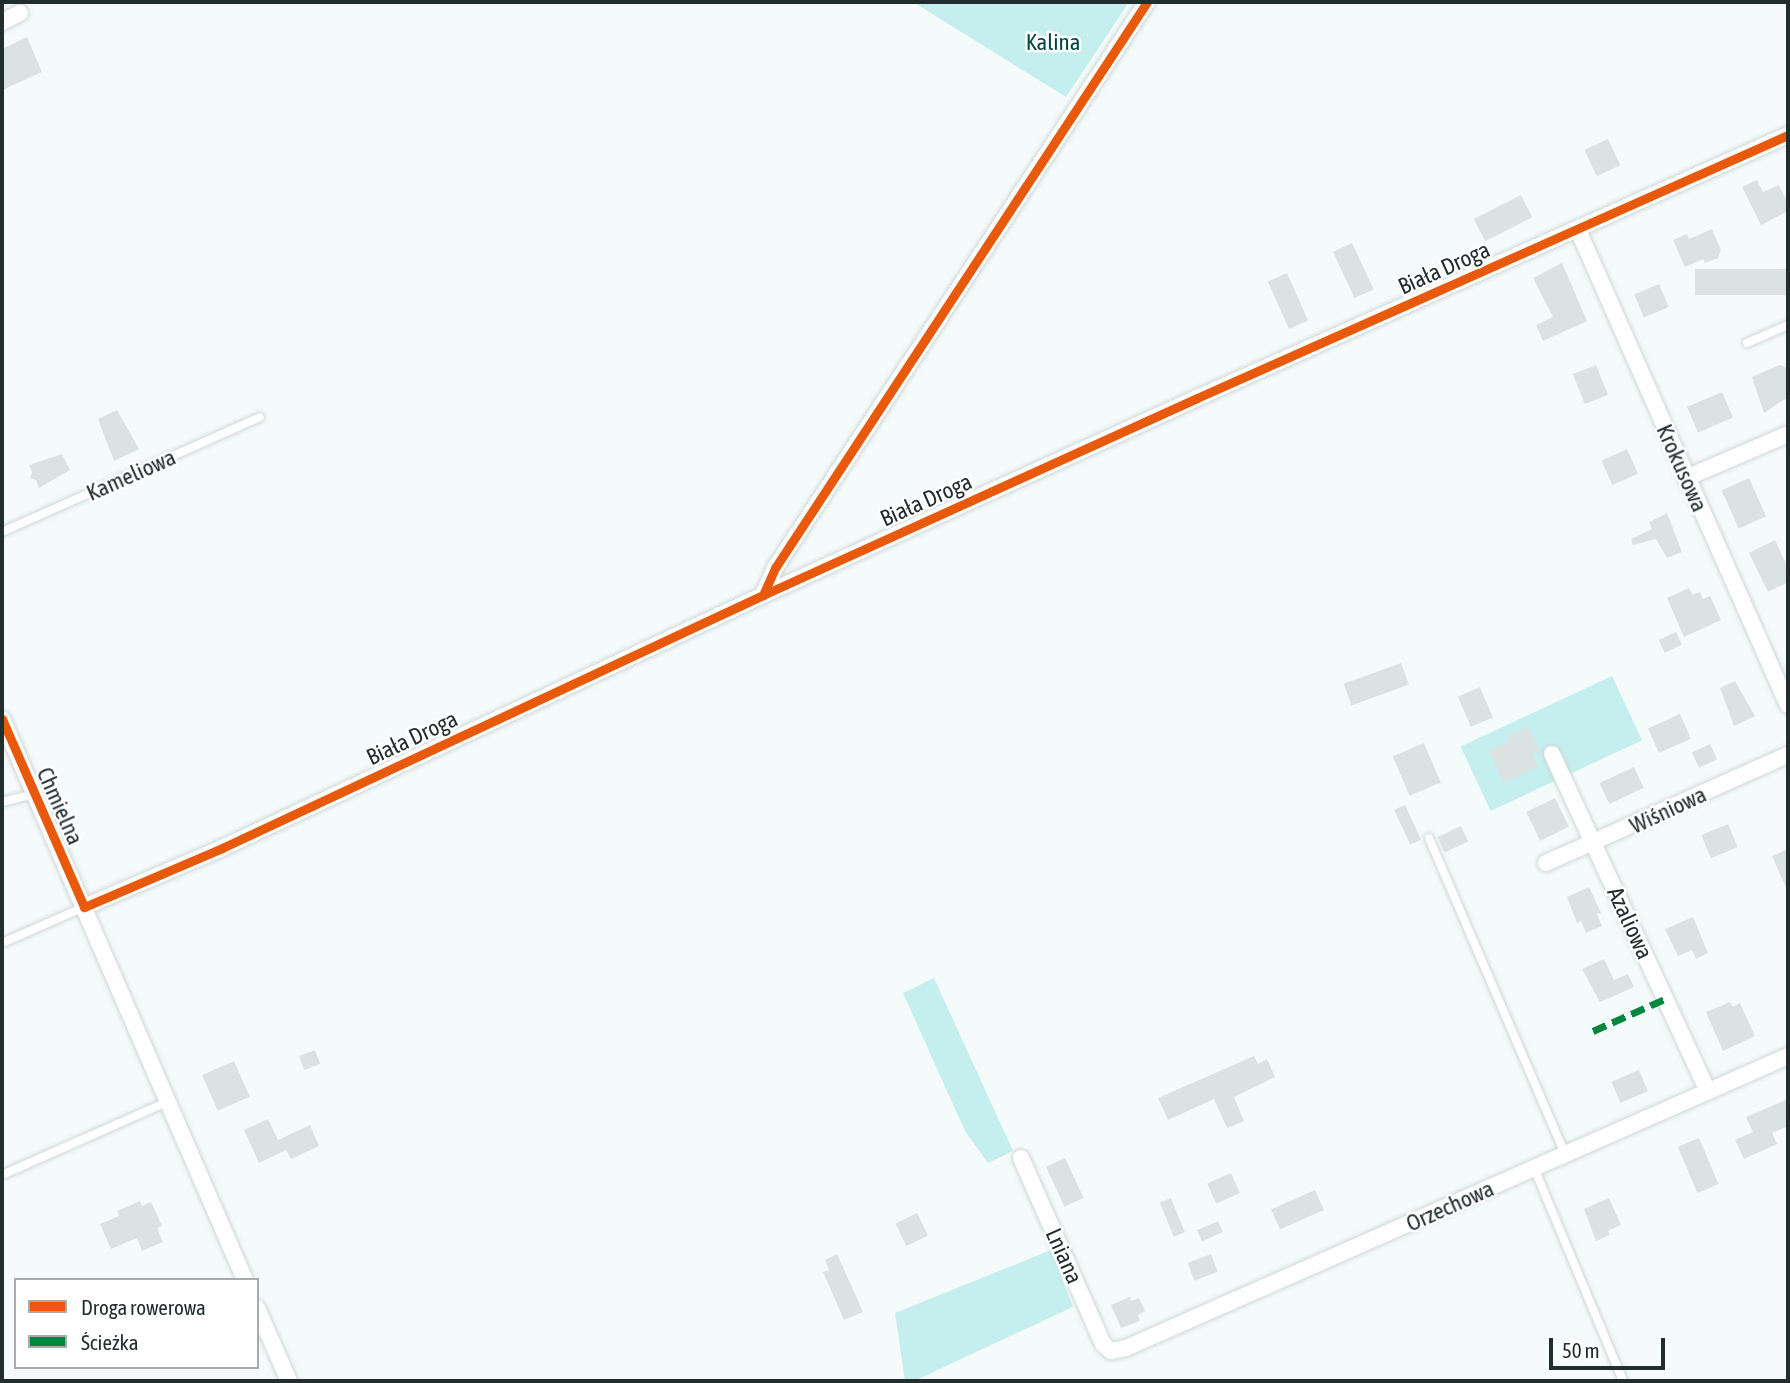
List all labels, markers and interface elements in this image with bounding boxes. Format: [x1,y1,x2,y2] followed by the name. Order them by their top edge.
[1026,28,1080,56] park label: Kalina
[1394,236,1494,300] street label: Biała Droga
[1650,420,1714,516] street label: Krokusowa
[82,443,180,507] street label: Kameliowa
[876,468,976,532] street label: Biała Droga
[362,705,462,771] street label: Biała Droga
[31,763,89,849] street label: Chmielna
[1625,780,1711,840] street label: Wiśniowa
[1601,883,1659,963] street label: Azaliowa
[1402,1174,1498,1238] street label: Orzechowa
[1040,1224,1088,1288] street label: Lniana
[14,1278,259,1369] legend
[81,1295,206,1319] text: Droga rowerowa
[1552,1324,1668,1368] scale bar
[81,1330,139,1354] text: Ścieżka
[1562,1338,1600,1362] text: 50 m

